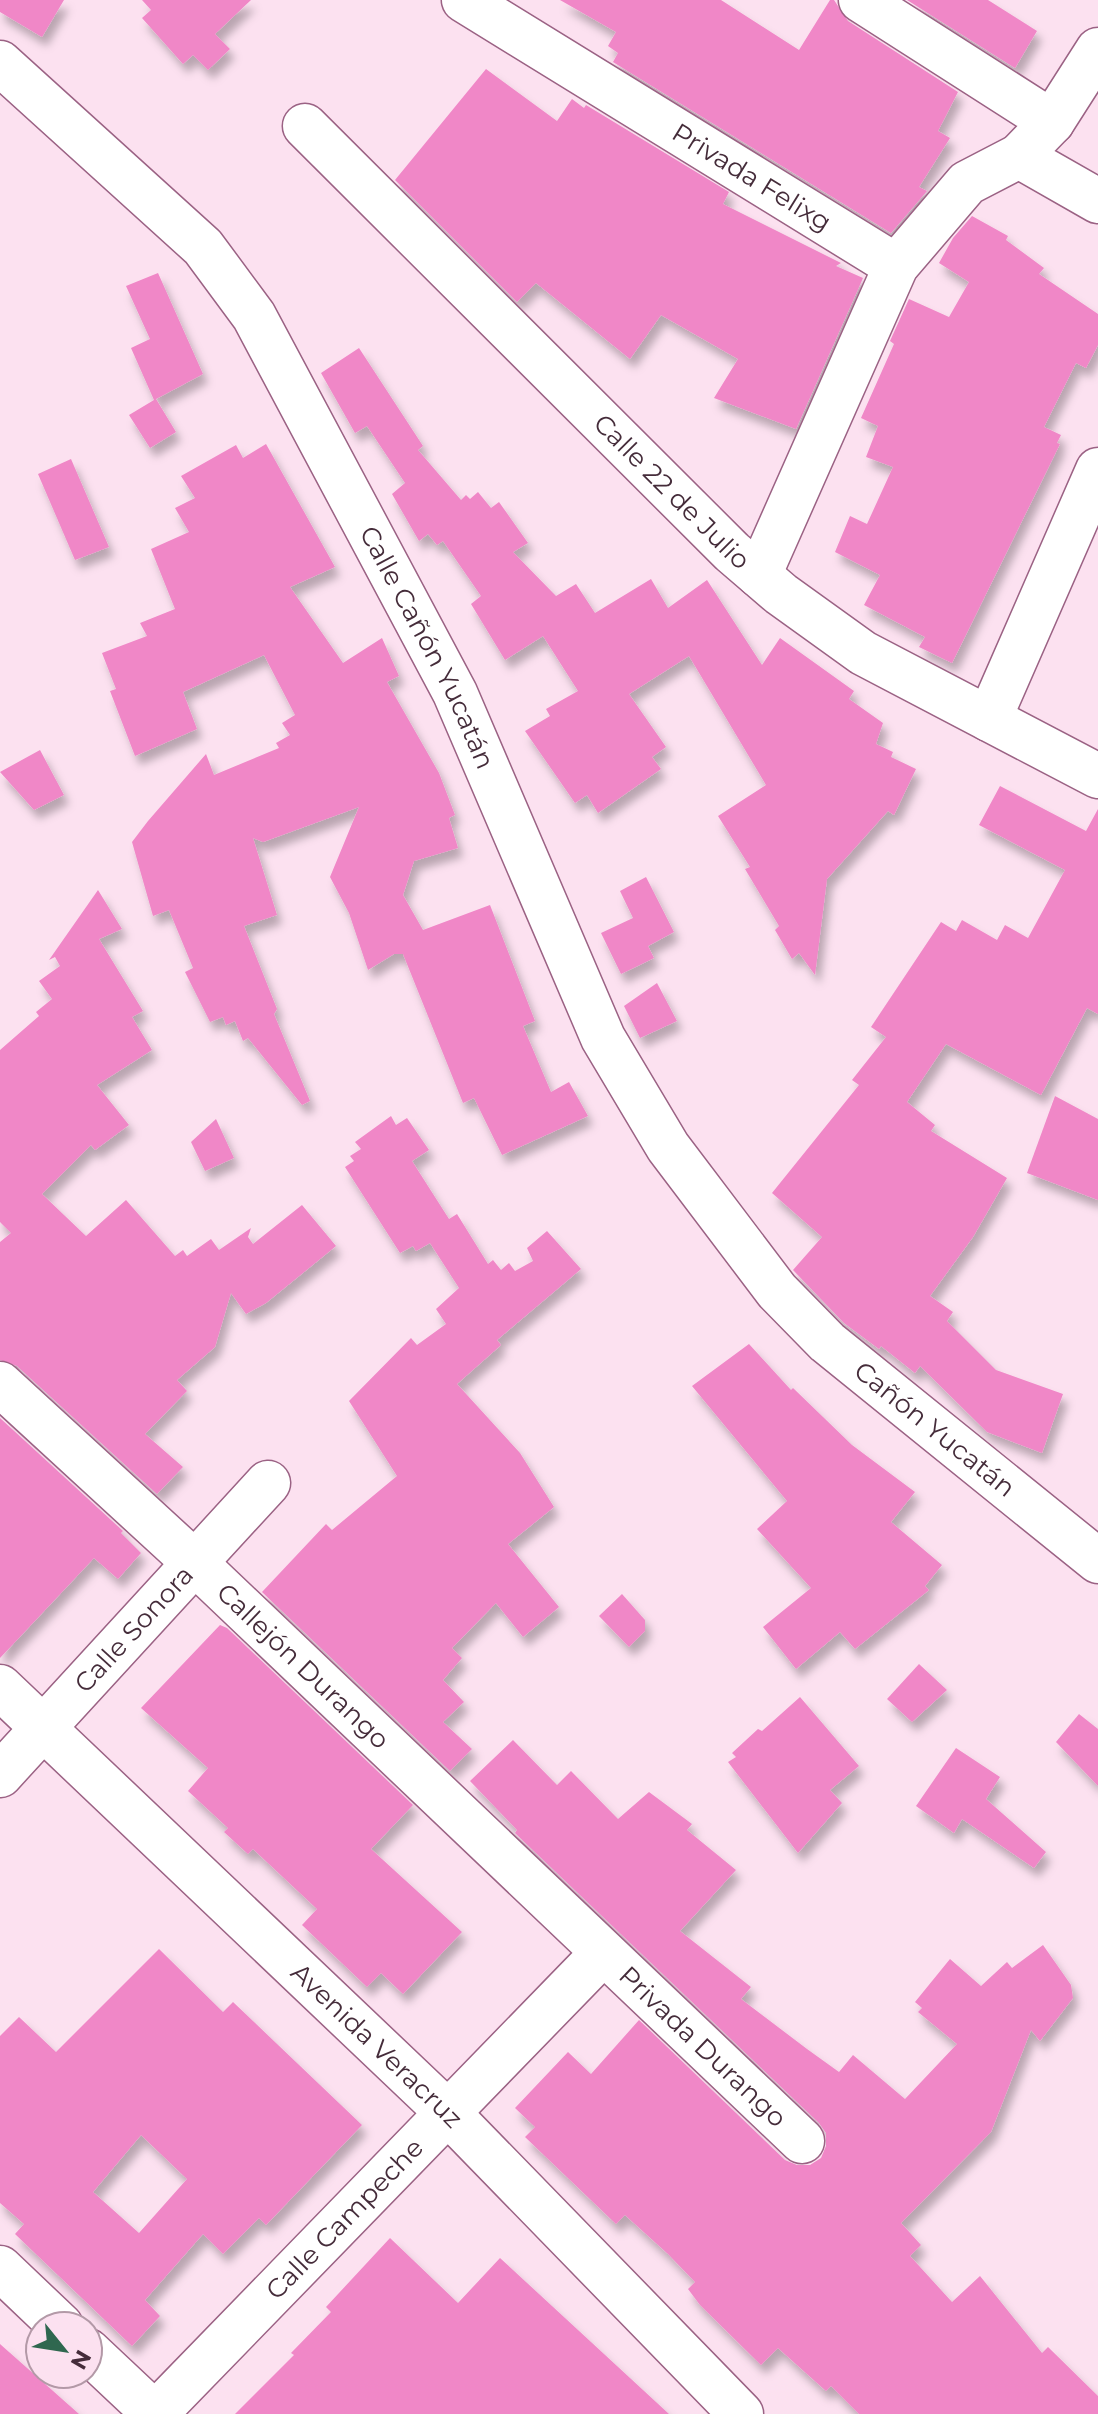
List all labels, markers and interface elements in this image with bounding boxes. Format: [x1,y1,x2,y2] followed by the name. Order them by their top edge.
[666,116,837,238] street label: Privada Felixg
[587,407,757,576] street label: Calle 22 de Julio
[353,520,502,774] street label: Calle Cañón Yucatán
[848,1355,1022,1504] street label: Cañón Yucatán
[68,1559,200,1699] street label: Calle Sonora
[210,1576,396,1756] street label: Callejón Durango
[284,1956,469,2134] street label: Avenida Veracruz
[612,1959,793,2134] street label: Privada Durango
[259,2132,430,2306] street label: Calle Campeche
[24,2310,104,2390] north arrow
[65,2345,97,2374] text: N

